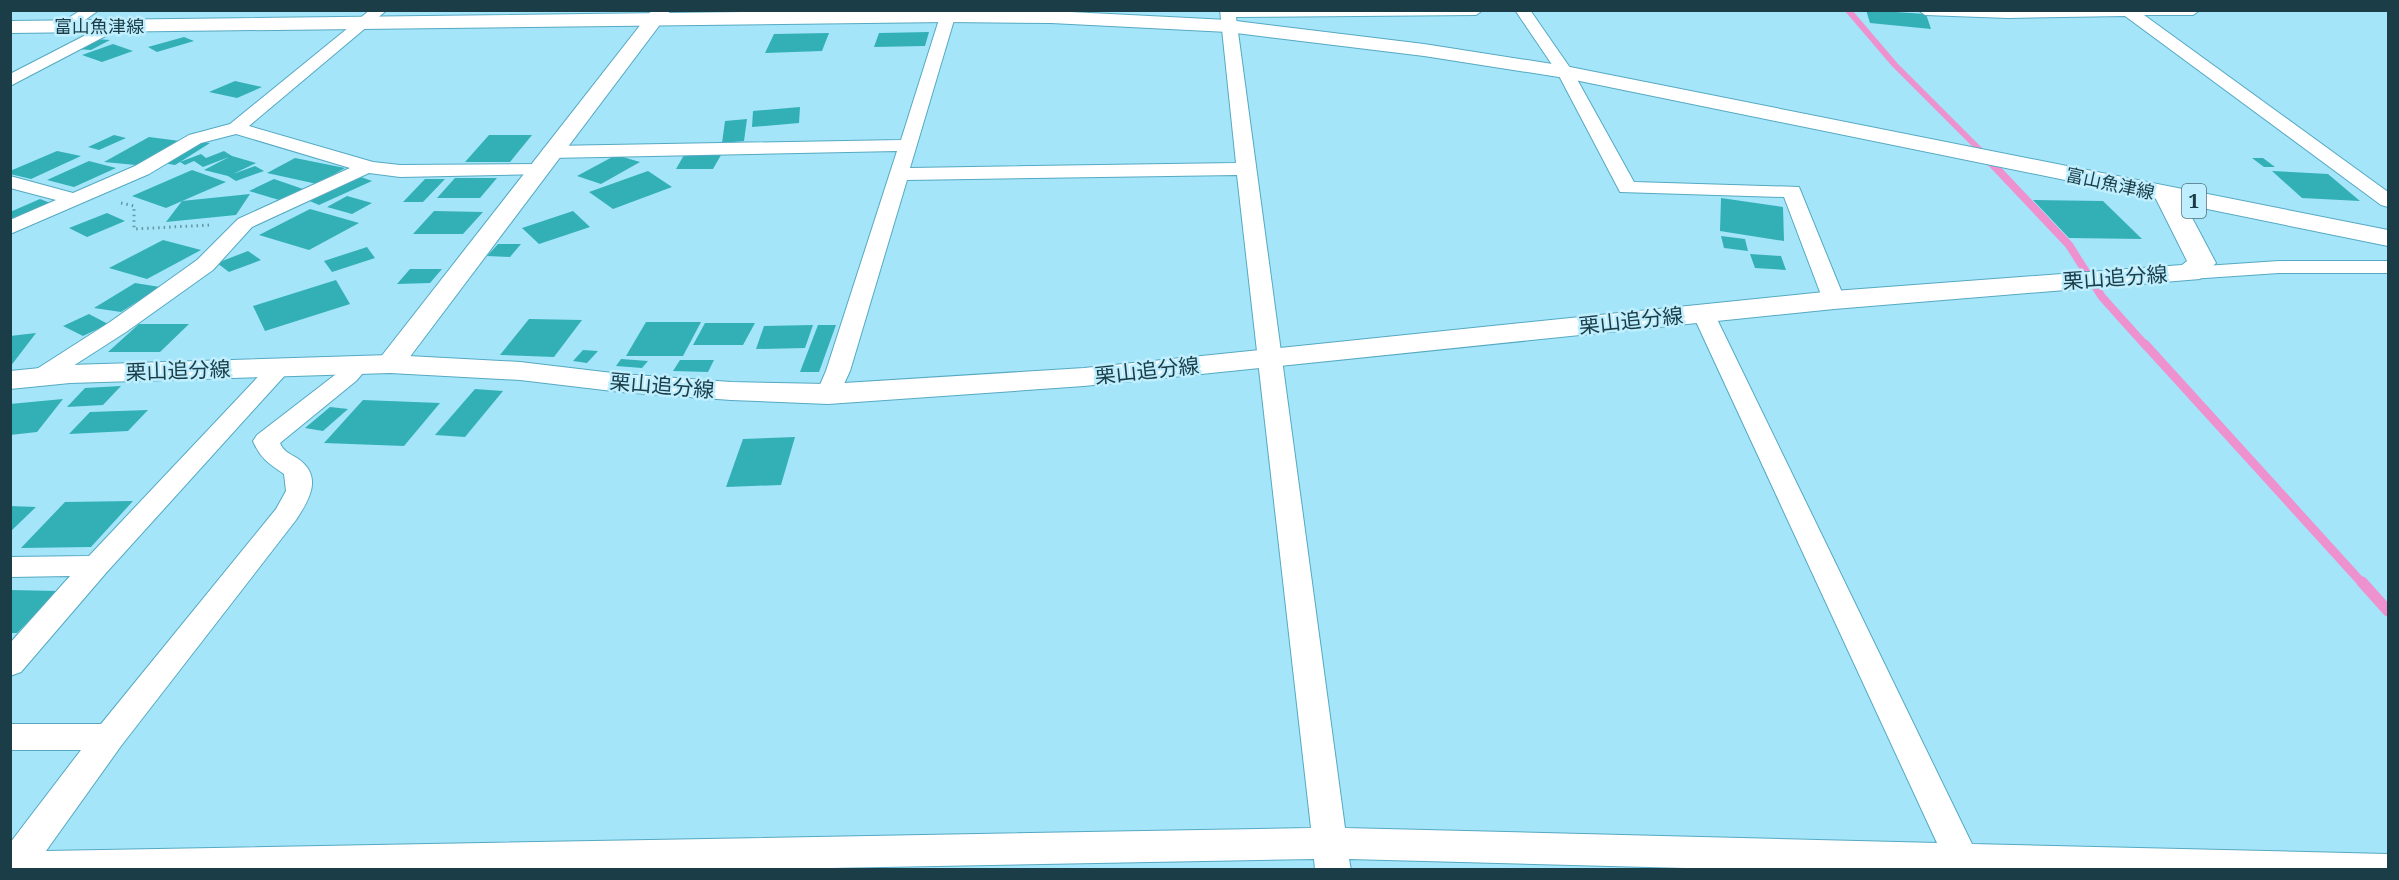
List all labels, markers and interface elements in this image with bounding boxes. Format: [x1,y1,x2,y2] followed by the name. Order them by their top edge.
[54,14,144,38] street label: 富山魚津線
[2064,162,2157,204] street label: 富山魚津線
[2182,184,2206,218] road number: 1
[2062,259,2168,295] street label: 栗山追分線
[1577,301,1685,339] street label: 栗山追分線
[1093,351,1201,389] street label: 栗山追分線
[125,354,231,386] street label: 栗山追分線
[609,366,716,404] street label: 栗山追分線

